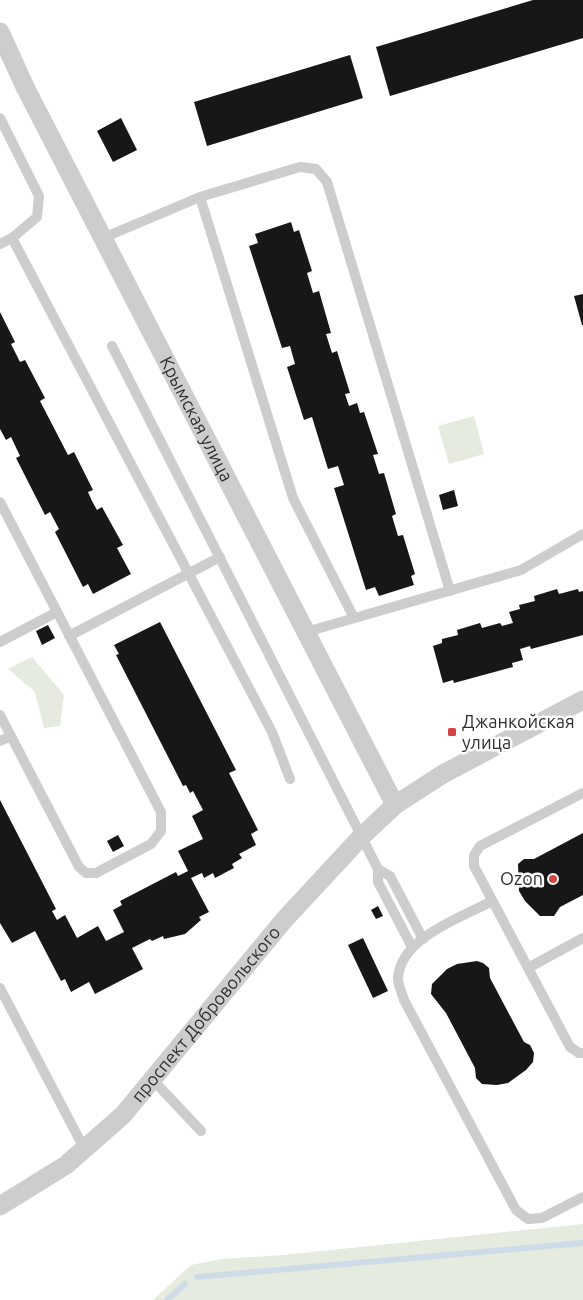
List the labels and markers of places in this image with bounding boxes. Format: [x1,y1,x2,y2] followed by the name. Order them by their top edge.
[462,711,575,752] place label: Джанкойская улица
[446,726,458,738] marker: Джанкойская улица
[500,868,543,888] place label: Ozon
[547,873,559,885] marker: Ozon

